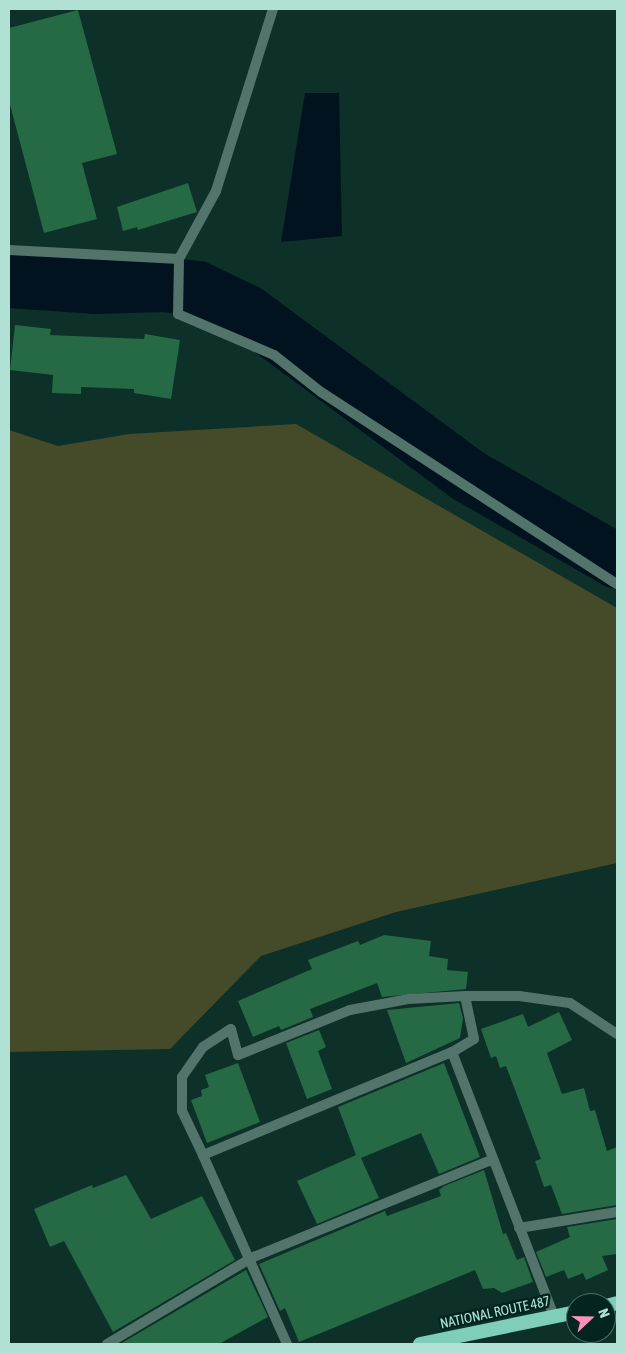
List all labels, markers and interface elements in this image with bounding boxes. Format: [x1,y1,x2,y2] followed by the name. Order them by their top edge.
[438,1292,552,1332] street label: NATIONAL ROUTE 487
[566,1293,616,1343] north arrow
[595,1306,613,1320] text: N

